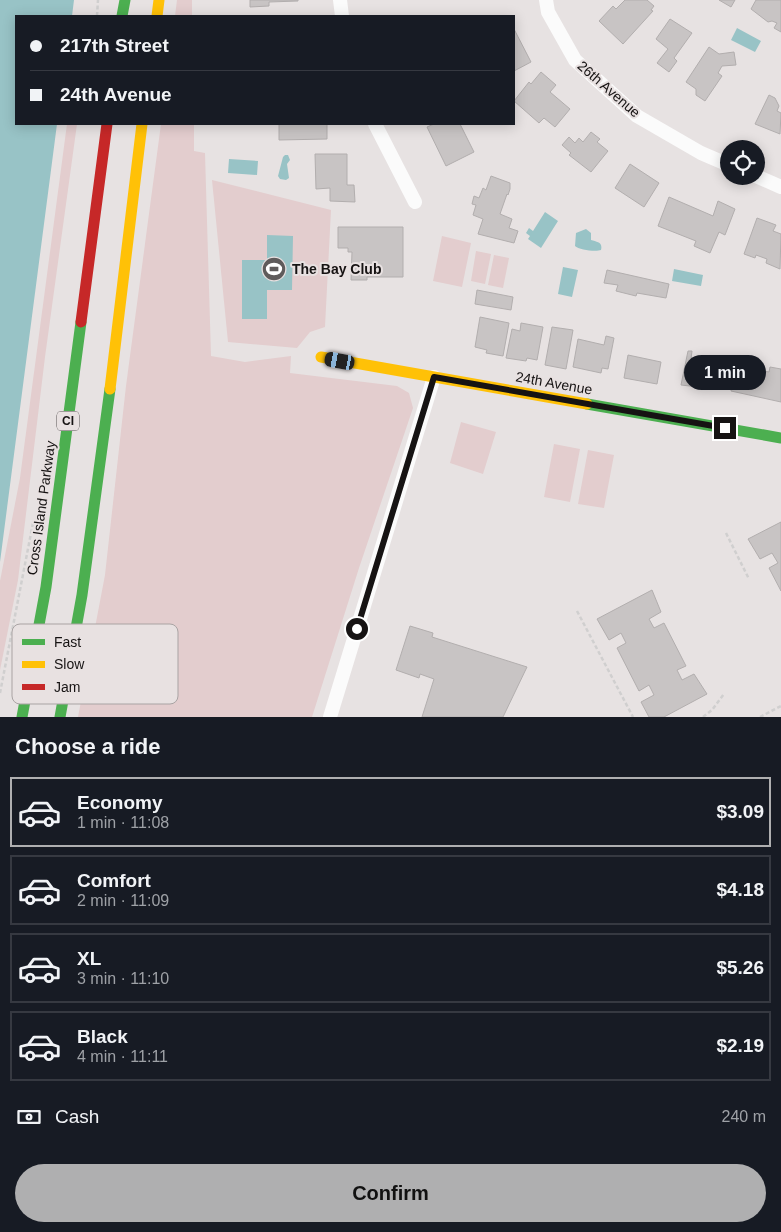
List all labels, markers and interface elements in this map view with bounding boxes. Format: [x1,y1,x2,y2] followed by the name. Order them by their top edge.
[60,35,169,56] text: 217th Street
[574,58,644,121] street label: 26th Avenue
[60,84,172,105] text: 24th Avenue
[720,140,765,185] map controls
[720,140,765,185] button: locate
[261,256,287,282] sports icon: The Bay Club
[292,261,381,277] place label: The Bay Club
[323,351,356,371] car
[684,356,766,390] callout: 1 min
[704,364,746,381] text: 1 min
[514,368,594,398] street label: 24th Avenue
[57,412,79,431] road number: CI
[714,417,736,439] route end
[24,440,58,576] street label: Cross Island Parkway
[346,618,368,640] route start
[12,624,178,704] legend
[54,634,81,650] text: Fast
[54,656,85,672] text: Slow
[54,679,80,695] text: Jam
[15,734,160,759] text: Choose a ride
[17,790,62,835] icon: car
[77,792,163,813] text: Economy
[716,801,764,822] text: $3.09
[77,814,169,831] text: 1 min · 11:08
[17,868,62,913] icon: car
[77,870,151,891] text: Comfort
[716,879,764,900] text: $4.18
[77,892,169,909] text: 2 min · 11:09
[17,946,62,991] icon: car
[77,948,101,969] text: XL
[716,957,764,978] text: $5.26
[77,970,169,987] text: 3 min · 11:10
[17,1024,62,1069] icon: car
[77,1026,128,1047] text: Black
[716,1035,764,1056] text: $2.19
[77,1048,168,1065] text: 4 min · 11:11
[15,1103,43,1131] icon: cash
[55,1106,99,1127] text: Cash
[722,1108,766,1125] text: 240 m
[15,1164,766,1222] button: Confirm

